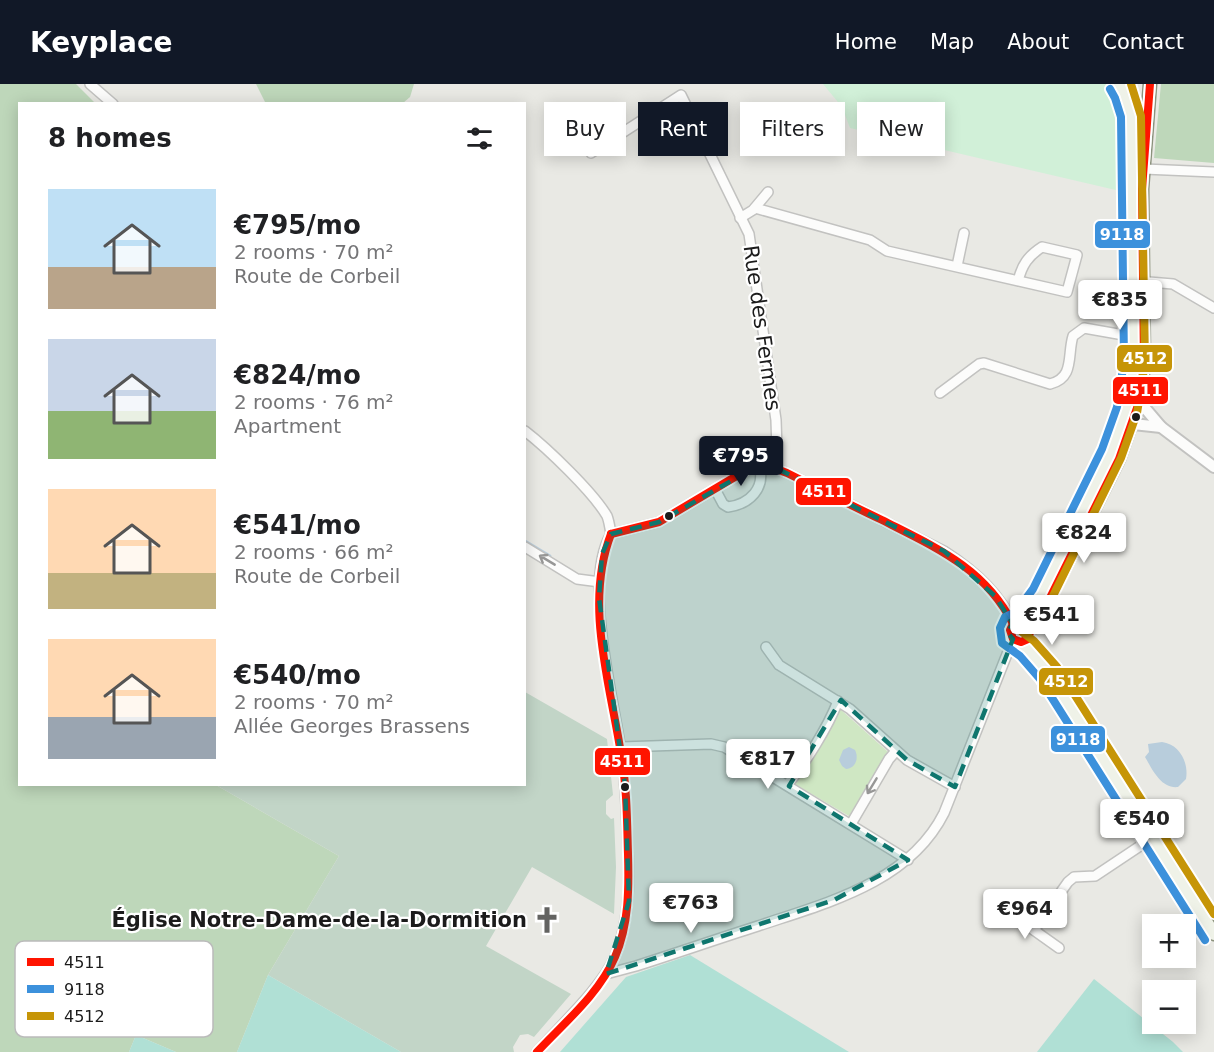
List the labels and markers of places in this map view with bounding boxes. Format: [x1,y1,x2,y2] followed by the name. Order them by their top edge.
[1084,280,1156,331] pin: €835
[1130,411,1142,423] unlabelled marker
[705,436,777,487] pin: €795
[663,510,675,522] unlabelled marker
[1048,513,1120,564] pin: €824
[1016,595,1088,646] pin: €541
[732,739,804,790] pin: €817
[619,781,631,793] unlabelled marker
[1106,799,1178,850] pin: €540
[655,883,727,934] pin: €763
[989,889,1061,940] pin: €964
[532,905,562,935] church icon: Église Notre-Dame-de-la-Dormition
[111,907,527,932] place label: Église Notre-Dame-de-la-Dormition

